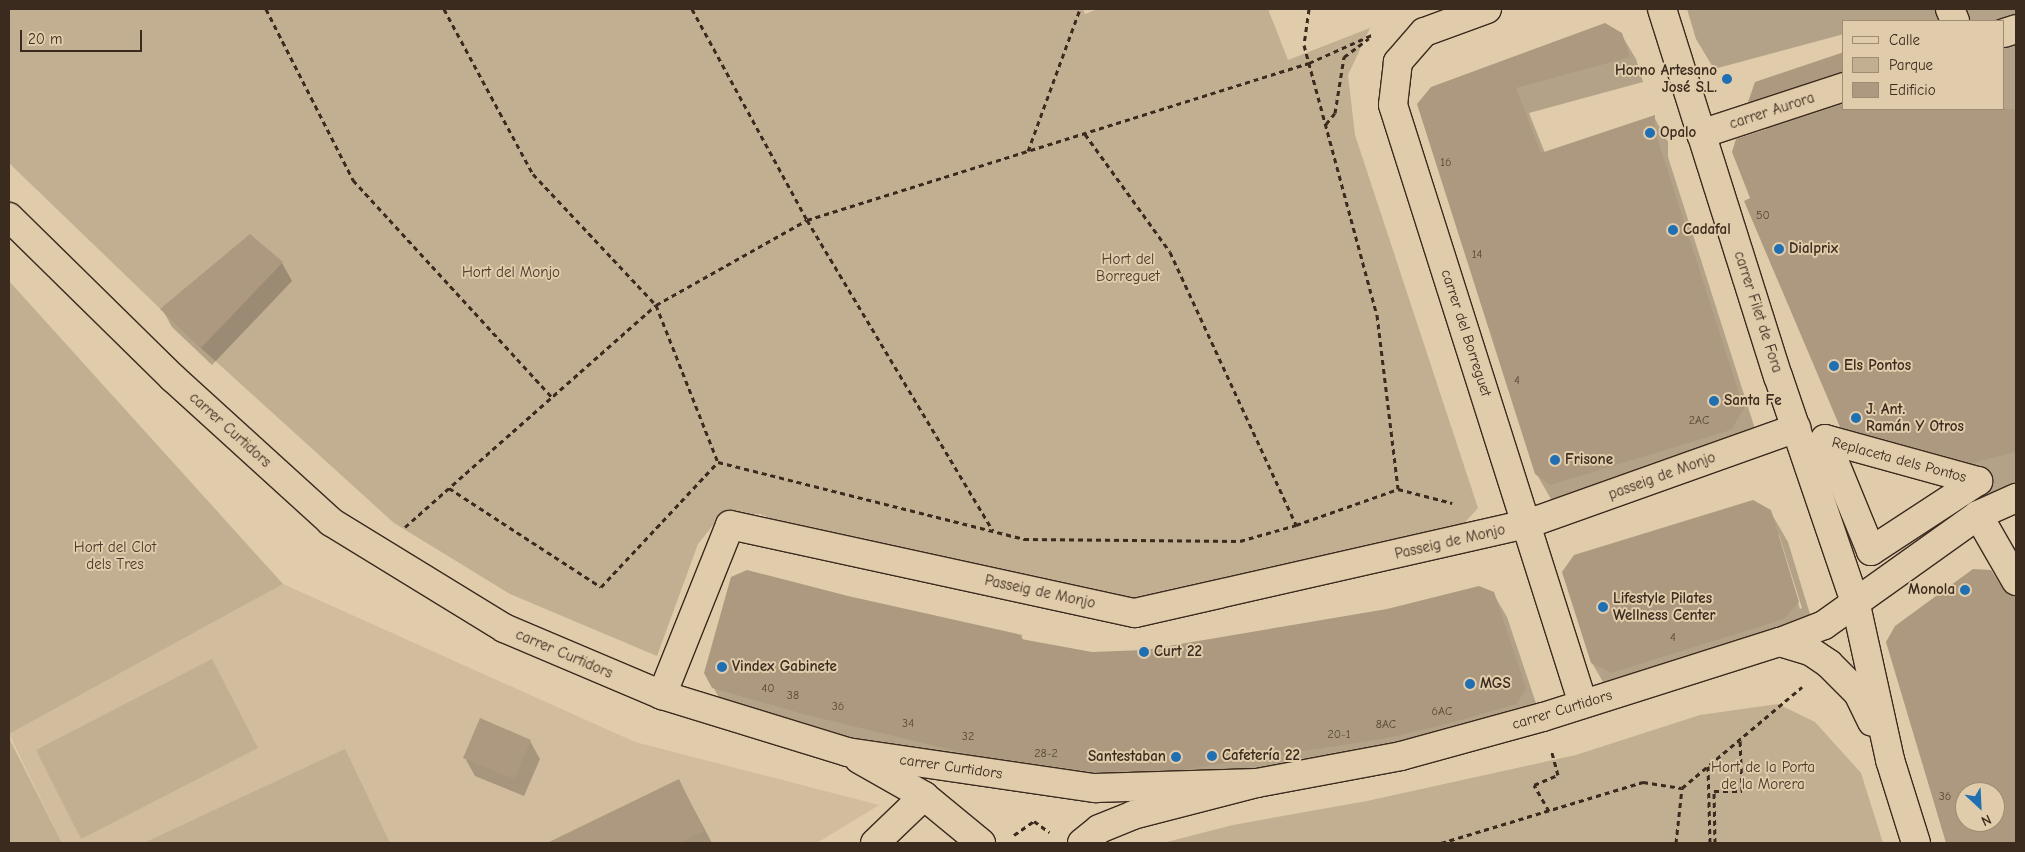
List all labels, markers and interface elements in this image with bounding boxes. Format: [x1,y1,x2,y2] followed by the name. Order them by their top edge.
[22,20,145,52] scale bar
[1842,20,2005,110] legend
[28,30,62,48] text: 20 m
[1889,31,1920,49] text: Calle
[1889,56,1933,74] text: Parque
[1615,61,1717,96] place label: Horno Artesano José S.L.
[1721,73,1733,85] marker: Horno Artesano José S.L.
[1889,81,1936,99] text: Edificio
[1727,89,1817,133] street label: carrer Aurora
[1660,124,1696,142] place label: Opalo
[1644,127,1656,139] marker: Opalo
[1440,156,1452,170] house number: 16
[1756,209,1770,223] house number: 50
[1683,221,1731,239] place label: Cadafal
[1667,224,1679,236] marker: Cadafal
[1789,240,1838,258] place label: Dialprix
[1773,243,1785,255] marker: Dialprix
[1472,248,1482,262] house number: 14
[1730,249,1786,375] street label: carrer Filet de Fora
[1096,250,1160,285] park label: Hort del Borreguet
[462,264,560,282] park label: Hort del Monjo
[1437,267,1495,399] street label: carrer del Borreguet
[1844,357,1911,375] place label: Els Pontos
[1828,360,1840,372] marker: Els Pontos
[1514,374,1520,388] house number: 4
[185,389,275,471] street label: carrer Curtidors
[1724,392,1782,410] place label: Santa Fe
[1708,395,1720,407] marker: Santa Fe
[1866,400,1964,435] place label: J. Ant. Ramán Y Otros
[1850,412,1862,424] marker: J. Ant. Ramán Y Otros
[1689,414,1709,428] house number: 2AC
[1830,433,1968,487] street label: Replaceta dels Pontos
[1606,448,1718,504] street label: passeig de Monjo
[1565,451,1613,469] place label: Frisone
[1549,454,1561,466] marker: Frisone
[1393,521,1507,563] street label: Passeig de Monjo
[74,538,156,573] park label: Hort del Clot dels Tres
[983,571,1097,613] street label: Passeig de Monjo
[1908,581,1955,599] place label: Monola
[1959,584,1971,596] marker: Monola
[1613,589,1716,624] place label: Lifestyle Pilates Wellness Center
[1597,601,1609,613] marker: Lifestyle Pilates Wellness Center
[513,625,615,683] street label: carrer Curtidors
[1670,631,1676,645] house number: 4
[1154,643,1202,661] place label: Curt 22
[1138,646,1150,658] marker: Curt 22
[732,658,837,676] place label: Vindex Gabinete
[716,661,728,673] marker: Vindex Gabinete
[1480,675,1511,693] place label: MGS
[1464,678,1476,690] marker: MGS
[761,682,775,696] house number: 40
[1510,686,1614,734] street label: carrer Curtidors
[787,689,799,703] house number: 38
[832,700,844,714] house number: 36
[1432,705,1452,719] house number: 6AC
[902,717,914,731] house number: 34
[1376,718,1396,732] house number: 8AC
[1327,728,1351,742] house number: 20-1
[962,730,974,744] house number: 32
[1034,747,1058,761] house number: 28-2
[1222,747,1300,765] place label: Cafetería 22
[1088,748,1166,766] place label: Santestaban
[1206,750,1218,762] marker: Cafetería 22
[898,751,1004,783] street label: carrer Curtidors
[1170,751,1182,763] marker: Santestaban
[1711,758,1815,793] park label: Hort de la Porta de la Morera
[1955,782,2005,832] north arrow
[1939,790,1951,804] house number: 36
[1978,811,1994,830] text: N

